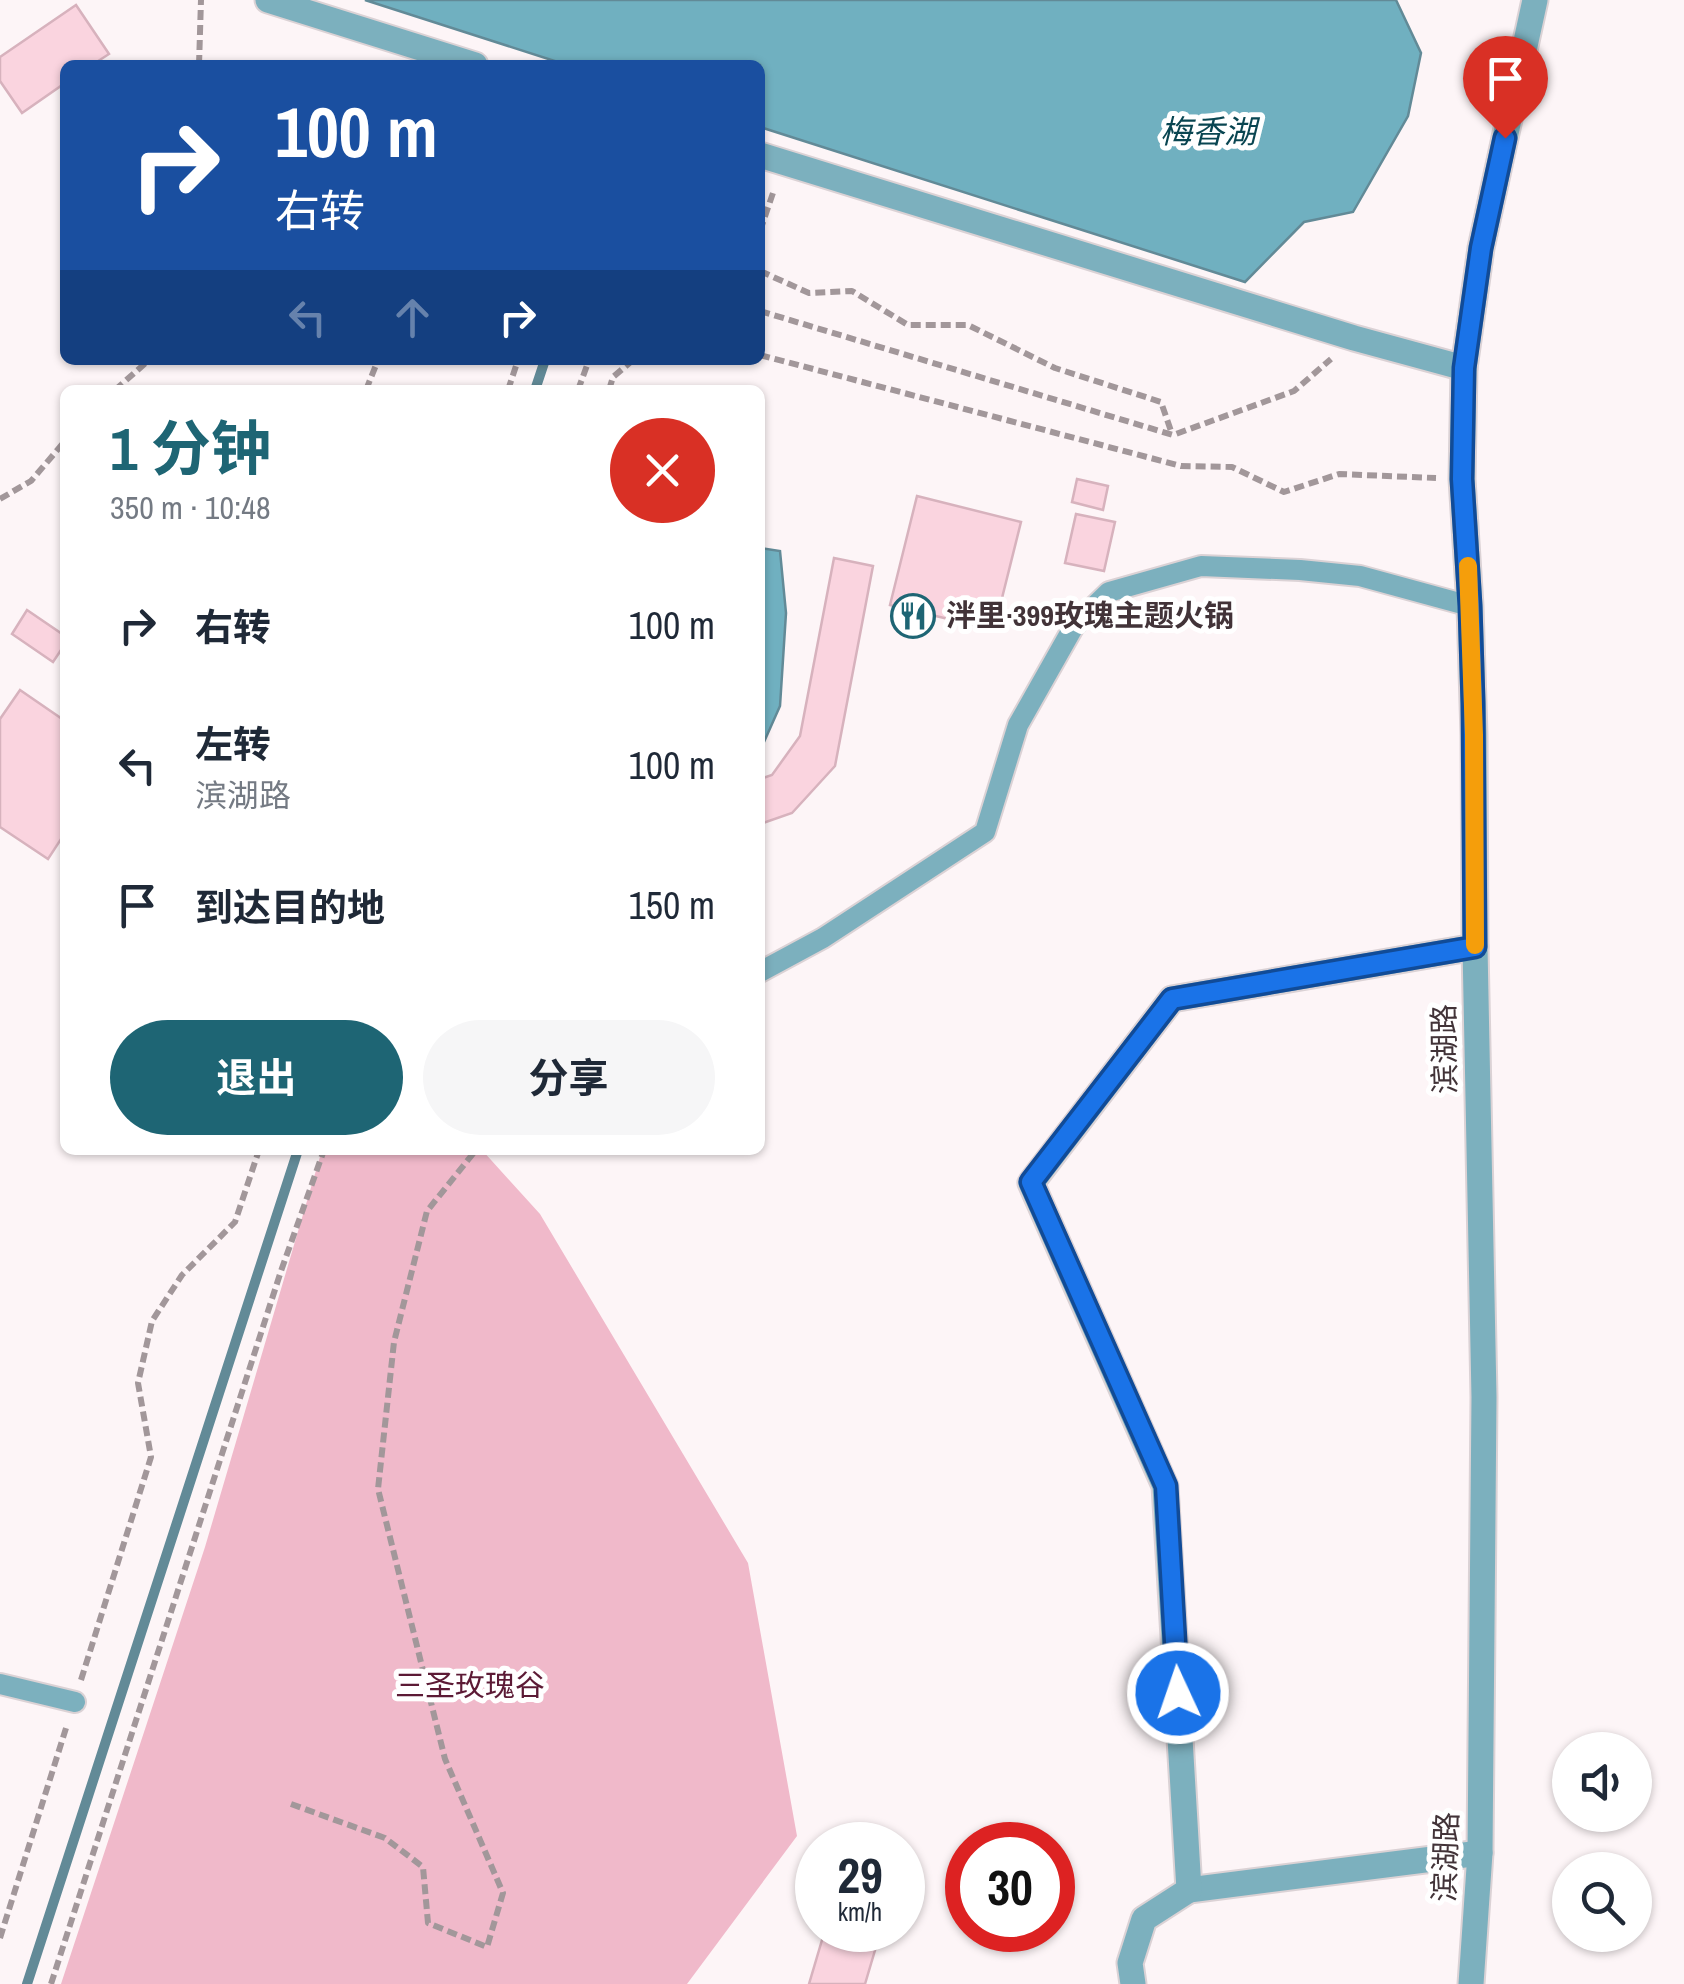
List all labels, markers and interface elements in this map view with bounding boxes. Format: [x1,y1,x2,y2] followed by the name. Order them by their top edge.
[1463,36,1548,139] pin
[1478,51,1533,106] icon: arrive
[275,85,438,179] text: 100 m
[110,100,240,230] icon: right
[1160,110,1261,153] water label: 梅香湖
[275,180,365,241] text: 右转
[280,290,335,345] icon: left
[385,290,440,345] icon: ahead
[490,290,545,345] icon: right
[110,408,271,489] text: 1 分钟
[610,418,715,523] button: close
[110,486,270,529] text: 350 m · 10:48
[890,593,936,639] restaurant icon: 泮里·399玫瑰主题火锅
[946,595,1234,635] place label: 泮里·399玫瑰主题火锅
[110,598,165,653] icon: right
[628,600,715,651] text: 100 m
[195,602,271,653] text: 右转
[195,719,271,770] text: 左转
[110,738,165,793] icon: left
[628,740,715,791] text: 100 m
[195,774,291,817] text: 滨湖路
[110,878,165,933] icon: arrive
[628,880,715,931] text: 150 m
[195,882,385,933] text: 到达目的地
[1423,1004,1465,1094] street label: 滨湖路
[110,1020,403,1135] button: 退出
[423,1020,715,1135] button: 分享
[1126,1641,1230,1745] position arrow
[395,1665,545,1705] park label: 三圣玫瑰谷
[1552,1732,1652,1952] map controls
[1552,1732,1652,1832] button: sound
[1423,1811,1467,1903] street label: 滨湖路
[945,1822,1075,1952] speed limit sign: 30
[837,1841,883,1909] text: 29
[1552,1852,1652,1952] button: search
[838,1895,882,1929] text: km/h

